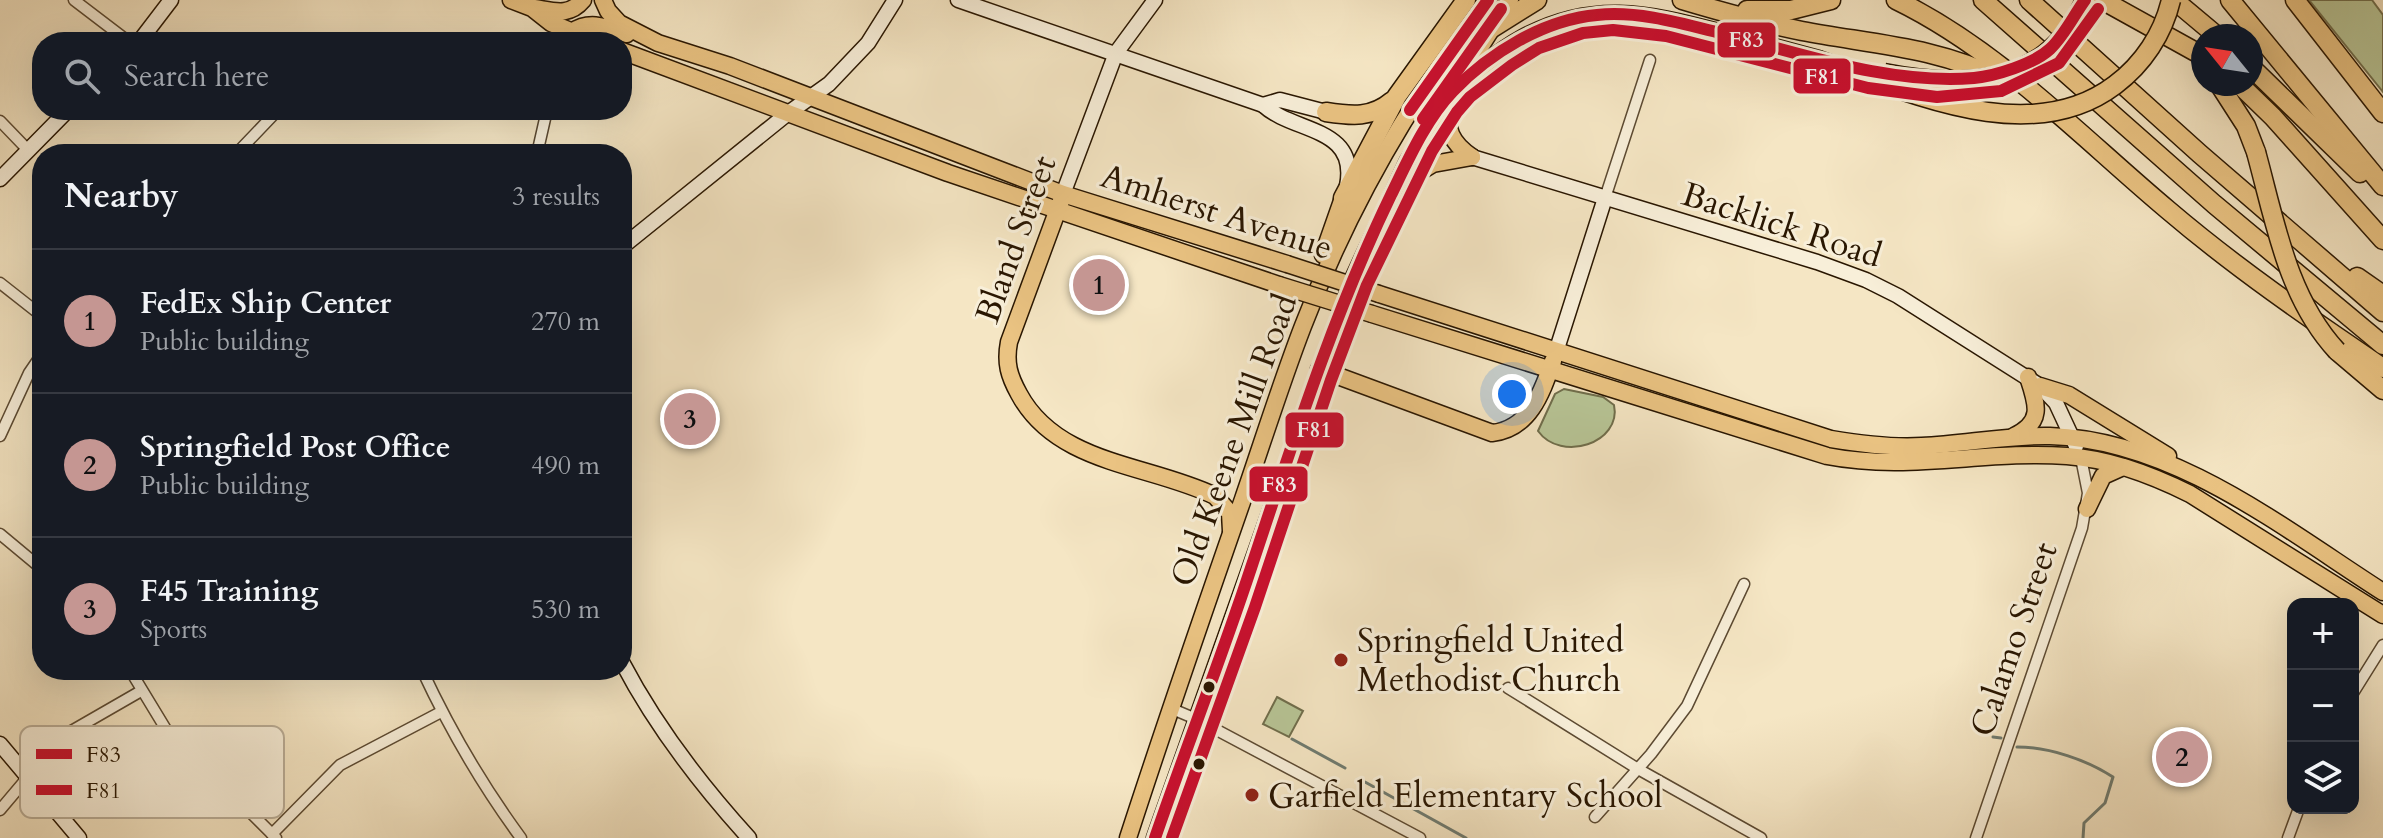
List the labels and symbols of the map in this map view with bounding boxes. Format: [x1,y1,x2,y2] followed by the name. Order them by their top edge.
[1716,21,1777,59] line badge: F83
[2191,24,2263,96] north arrow
[1728,25,1764,55] text: F83
[1792,57,1852,95] line badge: F81
[1804,62,1840,92] text: F81
[964,149,1068,329] street label: Bland Street
[1095,153,1338,271] street label: Amherst Avenue
[1676,171,1887,279] street label: Backlick Road
[1073,255,1125,315] pin: 1
[1160,288,1308,593] street label: Old Keene Mill Road
[1492,374,1532,414] your location
[664,389,716,449] pin: 3
[1284,411,1345,449] line badge: F81
[1296,415,1332,445] text: F81
[1248,465,1309,503] line badge: F83
[1261,470,1297,500] text: F83
[1959,536,2069,742] street label: Calamo Street
[1357,618,1624,703] place label: Springfield United Methodist Church
[1332,651,1350,669] marker: Springfield United Methodist Church
[1201,679,1217,695] unlabelled marker
[20,726,284,818] legend
[2156,727,2208,787] pin: 2
[86,740,121,770] text: F83
[1191,756,1207,772] unlabelled marker
[1268,773,1663,819] place label: Garfield Elementary School
[86,776,121,806] text: F81
[1243,786,1261,804] marker: Garfield Elementary School

